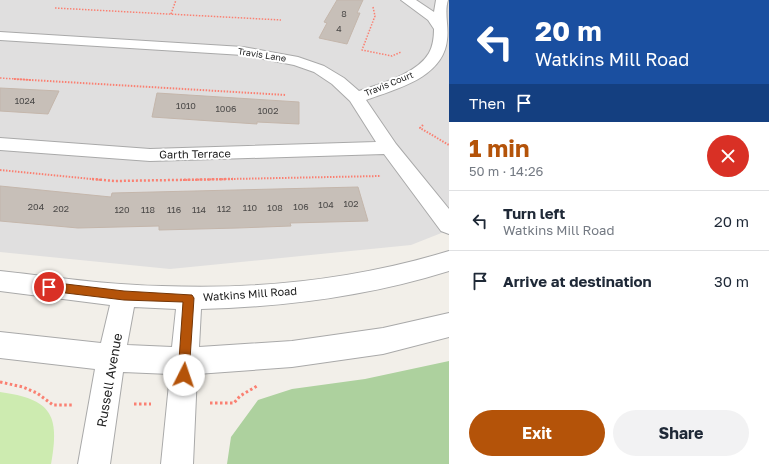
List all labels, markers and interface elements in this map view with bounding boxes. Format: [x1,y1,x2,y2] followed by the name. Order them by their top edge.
[341,8,347,19] house number: 8
[535,14,602,47] text: 20 m
[469,16,521,68] icon: left
[336,23,342,34] house number: 4
[237,45,287,64] street label: Travis Lane
[535,48,689,70] text: Watkins Mill Road
[363,69,415,98] street label: Travis Court
[513,92,535,114] icon: arrive
[469,94,505,112] text: Then
[15,95,36,106] house number: 1024
[176,100,196,111] house number: 1010
[216,103,236,114] house number: 1006
[258,105,278,116] house number: 1002
[469,133,529,162] text: 1 min
[707,135,749,177] button: close
[159,146,231,161] street label: Garth Terrace
[469,163,543,179] text: 50 m · 14:26
[343,198,359,209] house number: 102
[318,199,334,210] house number: 104
[28,201,45,212] house number: 204
[293,201,309,212] house number: 106
[243,202,258,213] house number: 110
[267,202,283,213] house number: 108
[53,203,69,214] house number: 202
[217,203,231,214] house number: 112
[114,204,130,215] house number: 120
[141,204,155,215] house number: 118
[167,204,181,215] house number: 116
[192,204,207,215] house number: 114
[503,204,565,222] text: Turn left
[469,210,491,232] icon: left
[714,212,749,230] text: 20 m
[503,222,614,238] text: Watkins Mill Road
[32,270,66,304] pin
[469,270,491,292] icon: arrive
[503,272,652,290] text: Arrive at destination
[714,272,749,290] text: 30 m
[38,276,60,298] icon: arrive
[202,284,297,303] street label: Watkins Mill Road
[93,332,125,428] street label: Russell Avenue
[163,354,205,396] position arrow
[469,410,605,456] button: Exit
[613,410,749,456] button: Share

